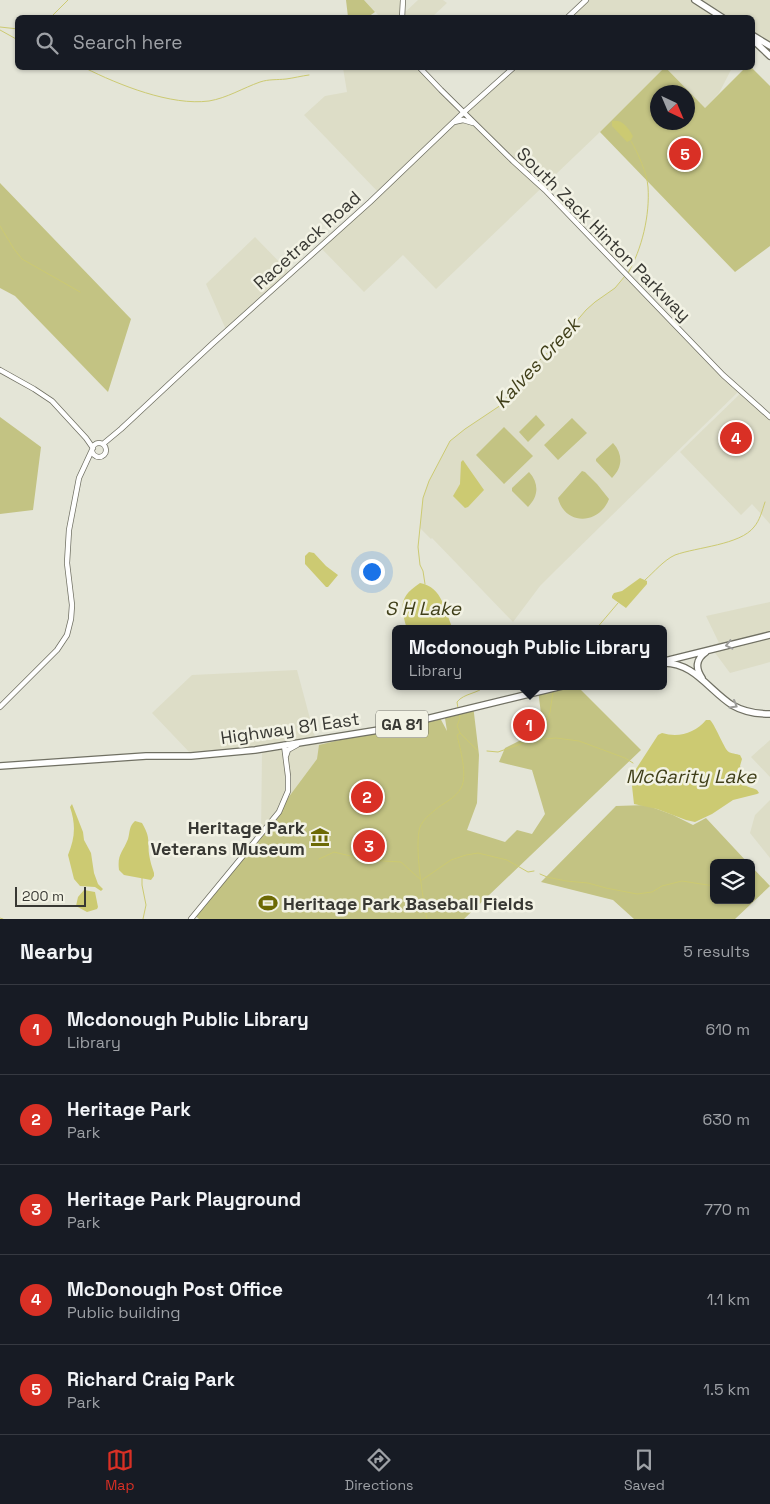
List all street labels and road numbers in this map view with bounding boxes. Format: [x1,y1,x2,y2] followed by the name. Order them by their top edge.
[512,142,696,326] street label: South Zack Hinton Parkway
[249,186,365,294] street label: Racetrack Road
[219,707,361,749] street label: Highway 81 East
[376,711,428,738] road number: GA 81

